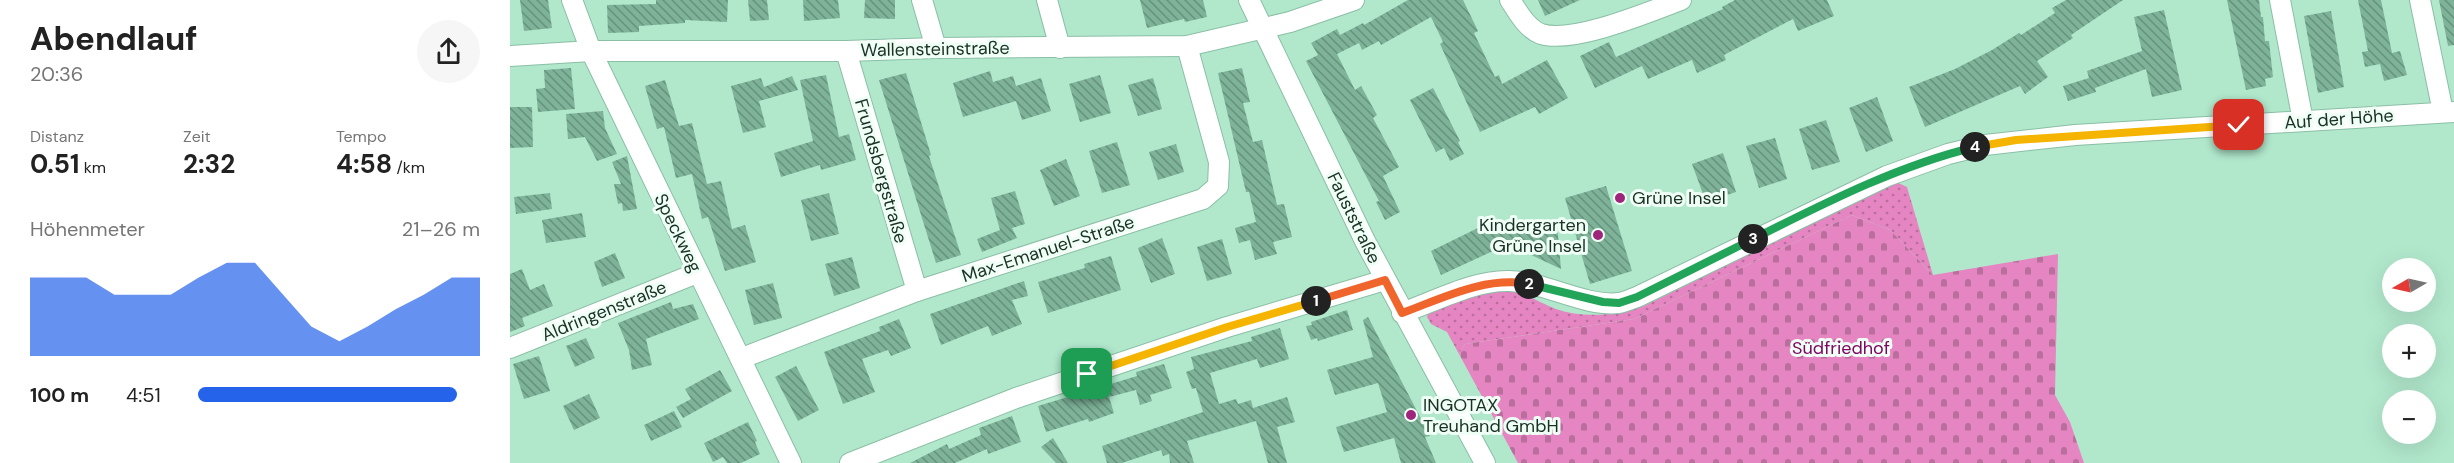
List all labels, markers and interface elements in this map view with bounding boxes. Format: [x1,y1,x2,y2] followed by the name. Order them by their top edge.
[30,17,198,60] text: Abendlauf
[417,20,480,83] button: share
[860,36,1010,62] street label: Wallensteinstraße
[30,61,83,87] text: 20:36
[849,96,913,246] street label: Frundsbergstraße
[2213,99,2264,150] pin
[2284,103,2394,135] street label: Auf der Höhe
[2222,108,2255,141] icon: check
[30,126,84,147] text: Distanz
[183,126,211,147] text: Zeit
[336,126,386,147] text: Tempo
[1960,132,1990,162] pin: 4
[1970,136,1980,157] text: 4
[30,147,79,181] text: 0.51
[183,147,235,181] text: 2:32
[336,147,392,181] text: 4:58
[79,157,106,178] text: km
[392,157,425,178] text: /km
[1322,168,1386,268] street label: Fauststraße
[1632,186,1726,210] place label: Grüne Insel
[649,190,707,276] street label: Speckweg
[1613,191,1627,205] marker: Grüne Insel
[959,210,1137,288] street label: Max-Emanuel-Straße
[1479,213,1586,258] place label: Kindergarten Grüne Insel
[30,216,145,242] text: Höhenmeter
[402,216,480,242] text: 21–26 m
[1738,224,1768,254] pin: 3
[1591,228,1605,242] marker: Kindergarten Grüne Insel
[1748,228,1758,249] text: 3
[2382,258,2436,312] north arrow
[2382,258,2436,444] map controls
[1514,269,1544,299] pin: 2
[1524,273,1534,294] text: 2
[538,275,670,347] street label: Aldringenstraße
[1301,286,1331,316] pin: 1
[1313,290,1319,311] text: 1
[2382,324,2436,378] button: +
[1792,336,1890,360] park label: Südfriedhof
[1061,348,1112,399] pin
[1070,357,1103,390] icon: arrive
[30,382,89,408] text: 100 m
[126,382,161,408] text: 4:51
[2382,390,2436,444] button: −
[1423,393,1559,438] place label: INGOTAX Treuhand GmbH
[1404,408,1418,422] marker: INGOTAX Treuhand GmbH

